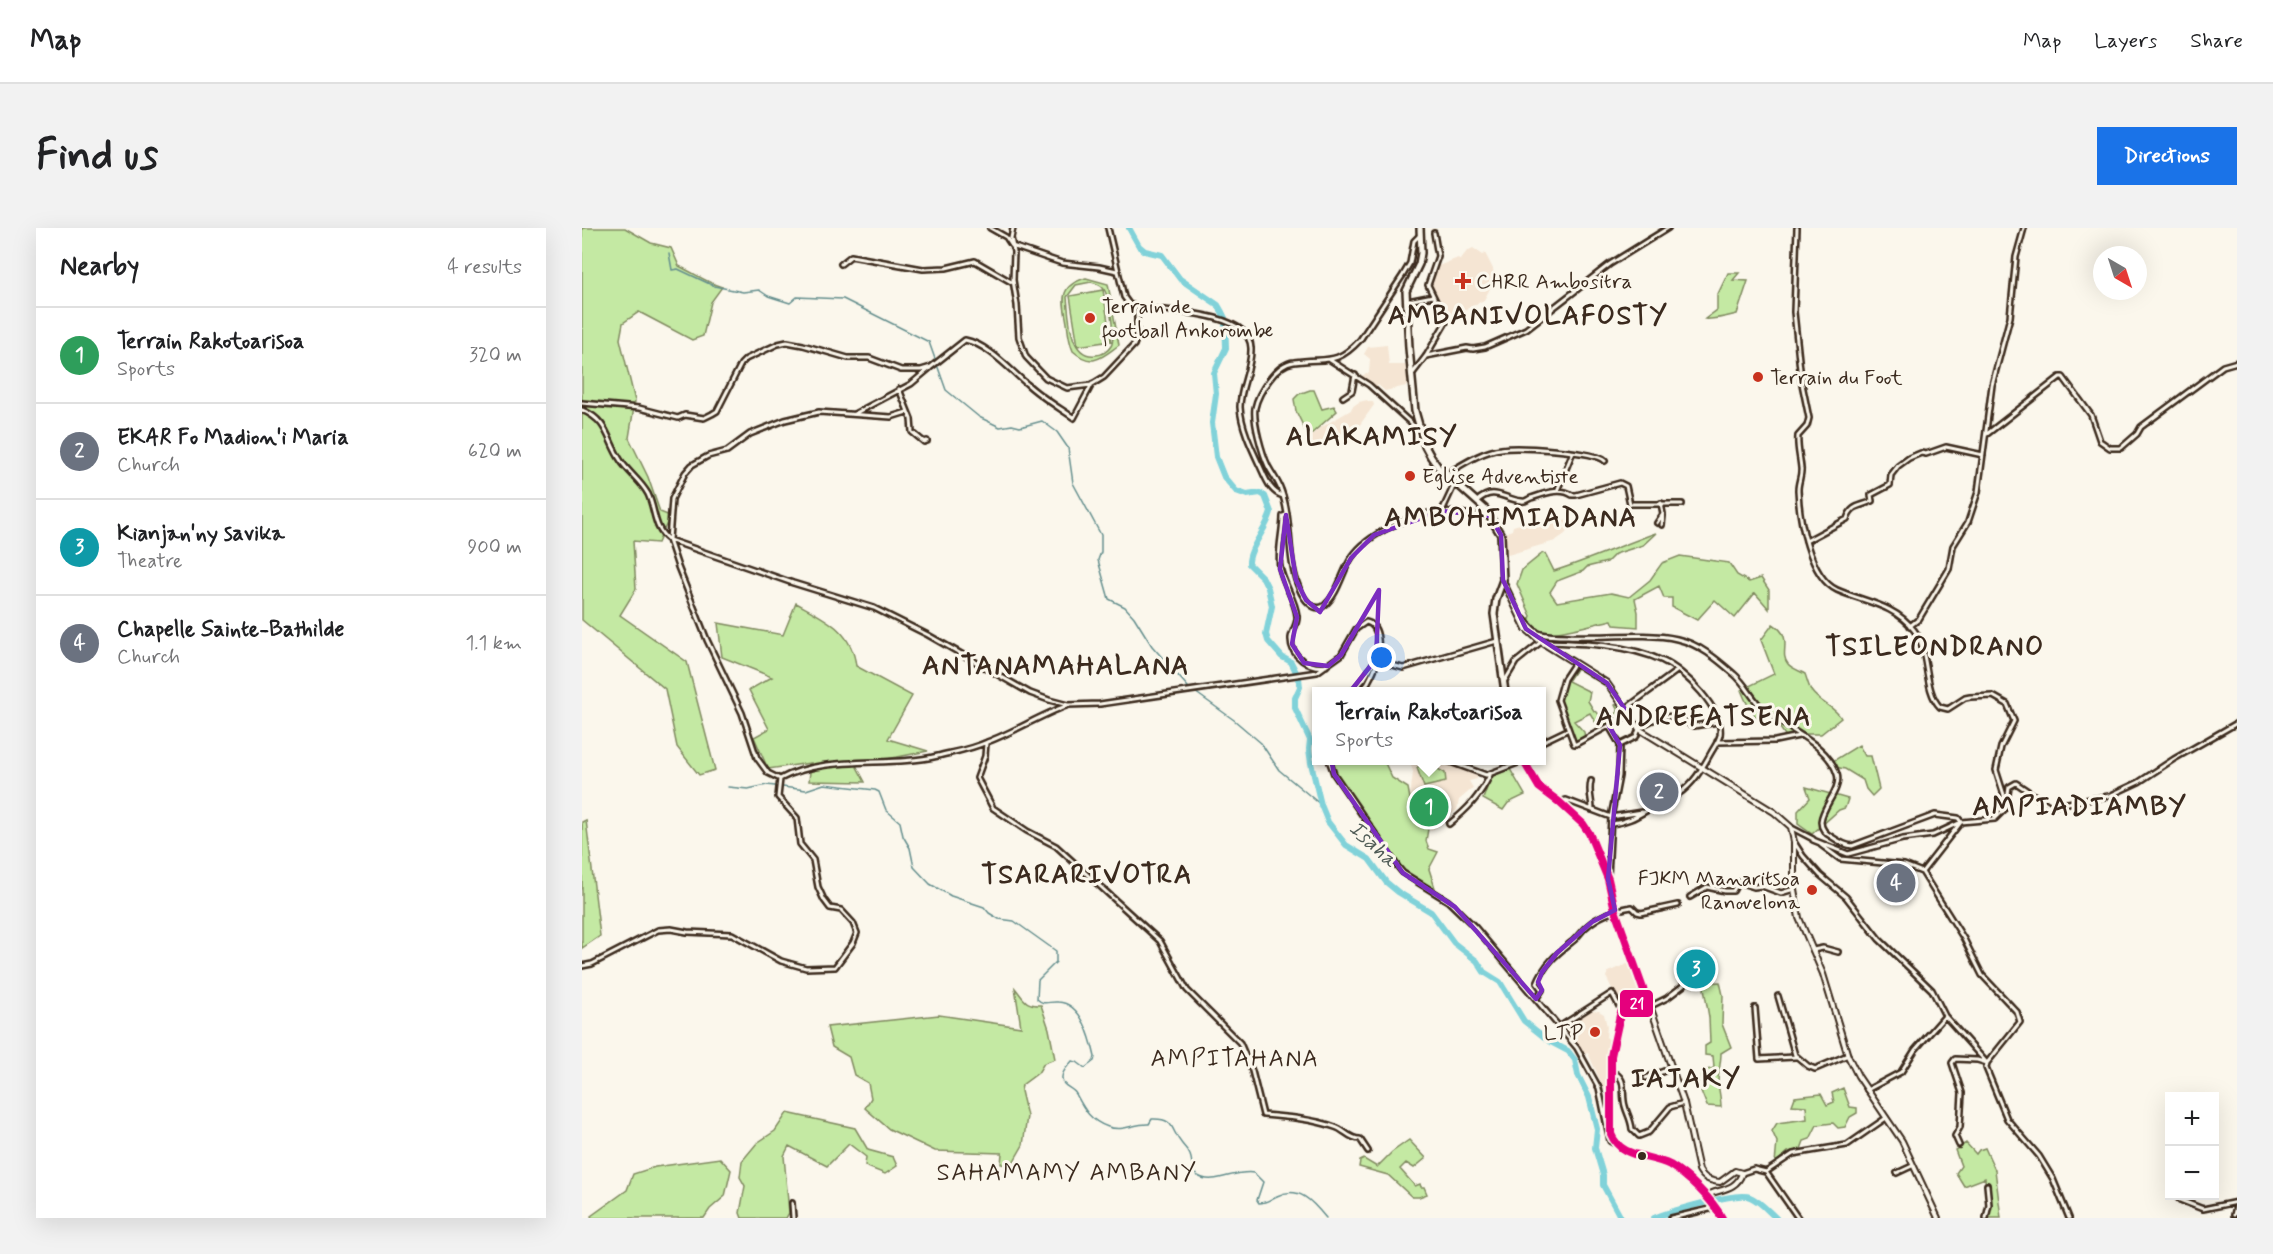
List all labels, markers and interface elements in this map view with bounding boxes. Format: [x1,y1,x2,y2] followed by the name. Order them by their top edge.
[30,23,81,60] text: Map
[2023,27,2061,55] text: Map
[2094,27,2157,55] text: Layers
[2190,27,2243,55] text: Share
[2097,127,2237,185] button: Directions
[36,129,158,184] text: Find us
[2093,246,2147,300] north arrow
[60,250,139,284] text: Nearby
[447,254,522,281] text: 4 results
[1476,268,1632,296] place label: CHRR Ambositra
[1454,272,1472,290] marker: CHRR Ambositra
[1102,293,1273,347] place label: Terrain de football Ankorombe
[1388,299,1668,334] district label: AMBANIVOLAFOSTY
[1083,311,1097,325] marker: Terrain de football Ankorombe
[117,328,304,356] text: Terrain Rakotoarisoa
[75,342,84,369] text: 1
[469,342,522,369] text: 320 m
[117,356,175,383] text: Sports
[1770,364,1903,392] place label: Terrain du Foot
[1751,370,1765,384] marker: Terrain du Foot
[1286,420,1458,455] district label: ALAKAMISY
[117,424,349,452] text: EKAR Fo Madion'i Maria
[75,438,84,465] text: 2
[468,438,522,465] text: 620 m
[117,452,180,479] text: Church
[1422,463,1579,491] place label: Eglise Adventiste
[1403,469,1417,483] marker: Eglise Adventiste
[1384,501,1638,536] district label: AMBOHIMIADANA
[117,520,285,548] text: Kianjan'ny savika
[75,534,84,561] text: 3
[467,534,522,561] text: 900 m
[117,548,182,575] text: Theatre
[117,616,344,644] text: Chapelle Sainte-Bathilde
[74,630,85,657] text: 4
[465,630,522,657] text: 1.1 km
[1825,630,2045,665] district label: TSILEONDRANO
[1367,643,1396,672] your location
[117,644,180,671] text: Church
[922,649,1190,684] district label: ANTANAMAHALANA
[1312,687,1546,765] popup
[1335,699,1523,727] text: Terrain Rakotoarisoa
[1596,700,1812,735] district label: ANDREFATSENA
[1335,727,1393,754] text: Sports
[1640,770,1678,814] pin: 2
[1410,784,1448,830] pin: 1
[1973,790,2187,825] district label: AMPIADIAMBY
[1343,815,1403,874] water label: Isaha
[981,858,1193,893] district label: TSARARIVOTRA
[1876,860,1916,906] pin: 4
[1638,865,1800,917] place label: FJKM Manaritsoa Ranovelona
[1805,883,1819,897] marker: FJKM Manaritsoa Ranovelona
[1676,946,1716,992] pin: 3
[1619,989,1654,1018] line badge: 21
[1630,994,1644,1015] text: 21
[1544,1019,1583,1047] place label: LTP
[1588,1025,1602,1039] marker: LTP
[1150,1044,1320,1075] district label: AMPITAHANA
[1631,1062,1741,1097] district label: IAJAKY
[2165,1092,2219,1200] map controls
[2165,1092,2219,1146] button: +
[2165,1146,2219,1200] button: −
[1636,1150,1648,1162] unlabelled marker
[936,1158,1198,1189] district label: SAHAMAMY AMBANY

